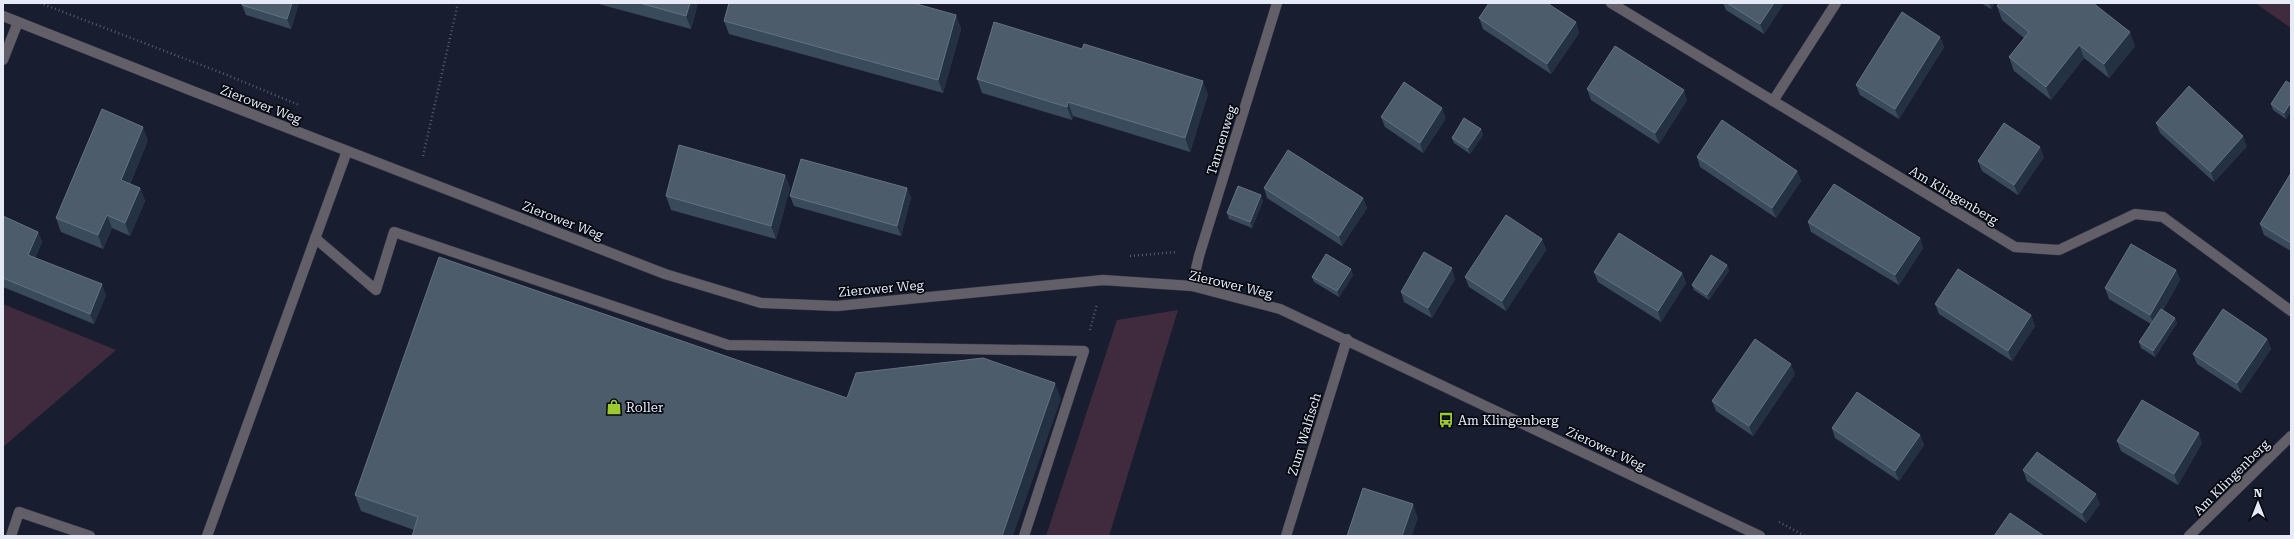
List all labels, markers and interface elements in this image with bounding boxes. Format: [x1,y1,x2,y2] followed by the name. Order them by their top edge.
[218,82,304,127] street label: Zierower Weg
[1204,103,1239,177] street label: Tannenweg
[1907,163,2001,228] street label: Am Klingenberg
[520,198,606,243] street label: Zierower Weg
[1187,268,1275,302] street label: Zierower Weg
[838,277,925,300] street label: Zierower Weg
[1285,390,1324,477] street label: Zum Walfisch
[605,398,623,416] shop icon: Roller
[626,400,664,415] place label: Roller
[1437,411,1455,429] bus stop icon: Am Klingenberg
[1458,413,1559,428] place label: Am Klingenberg
[1564,424,1648,474] street label: Zierower Weg
[2190,436,2273,518] street label: Am Klingenberg
[2238,483,2278,523] north arrow
[2254,487,2263,500] text: N

